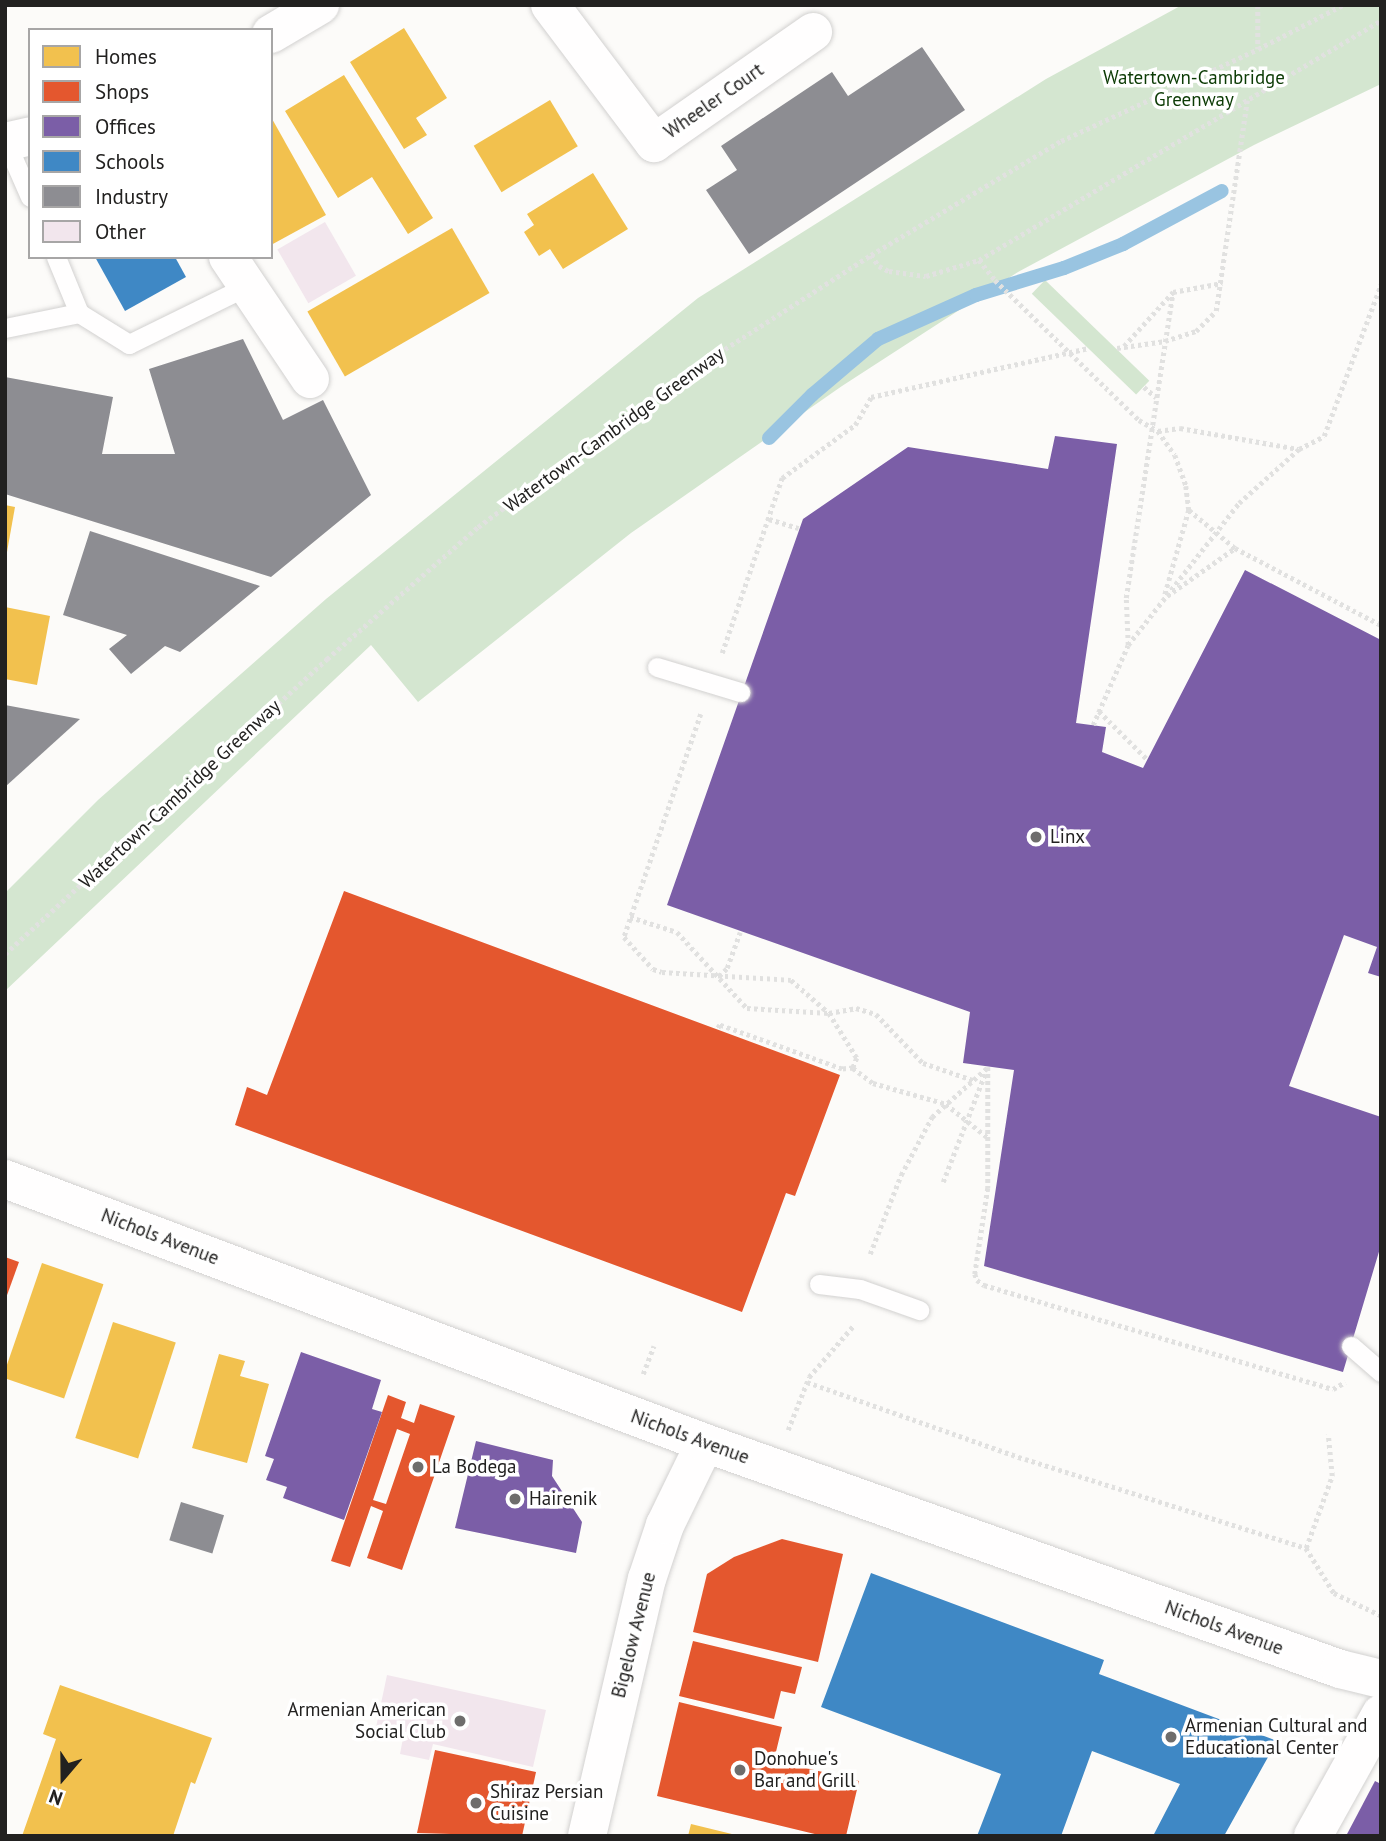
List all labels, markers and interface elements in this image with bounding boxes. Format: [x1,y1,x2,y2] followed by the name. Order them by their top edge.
[28,28,273,259] legend
[95,43,157,70] text: Homes
[660,58,768,144] street label: Wheeler Court
[1103,67,1285,111] park label: Watertown-Cambridge Greenway
[95,78,149,105] text: Shops
[95,113,156,140] text: Offices
[95,148,165,175] text: Schools
[95,183,168,210] text: Industry
[95,218,146,245] text: Other
[499,342,729,518] street label: Watertown-Cambridge Greenway
[75,695,285,893] street label: Watertown-Cambridge Greenway
[1050,826,1085,848] place label: Linx
[1028,829,1044,845] marker: Linx
[98,1204,222,1270] street label: Nichols Avenue
[627,1405,753,1469] street label: Nichols Avenue
[432,1456,517,1478] place label: La Bodega
[410,1459,426,1475] marker: La Bodega
[529,1488,597,1510] place label: Hairenik
[507,1491,523,1507] marker: Hairenik
[607,1569,661,1701] street label: Bigelow Avenue
[1161,1596,1287,1660] street label: Nichols Avenue
[287,1699,446,1743] place label: Armenian American Social Club
[452,1713,468,1729] marker: Armenian American Social Club
[1185,1715,1368,1759] place label: Armenian Cultural and Educational Center
[1163,1729,1179,1745] marker: Armenian Cultural and Educational Center
[28,1743,98,1813] north arrow
[754,1748,855,1792] place label: Donohue's Bar and Grill
[732,1762,748,1778] marker: Donohue's Bar and Grill
[490,1781,604,1825] place label: Shiraz Persian Cuisine
[46,1784,66,1811] text: N
[468,1795,484,1811] marker: Shiraz Persian Cuisine

